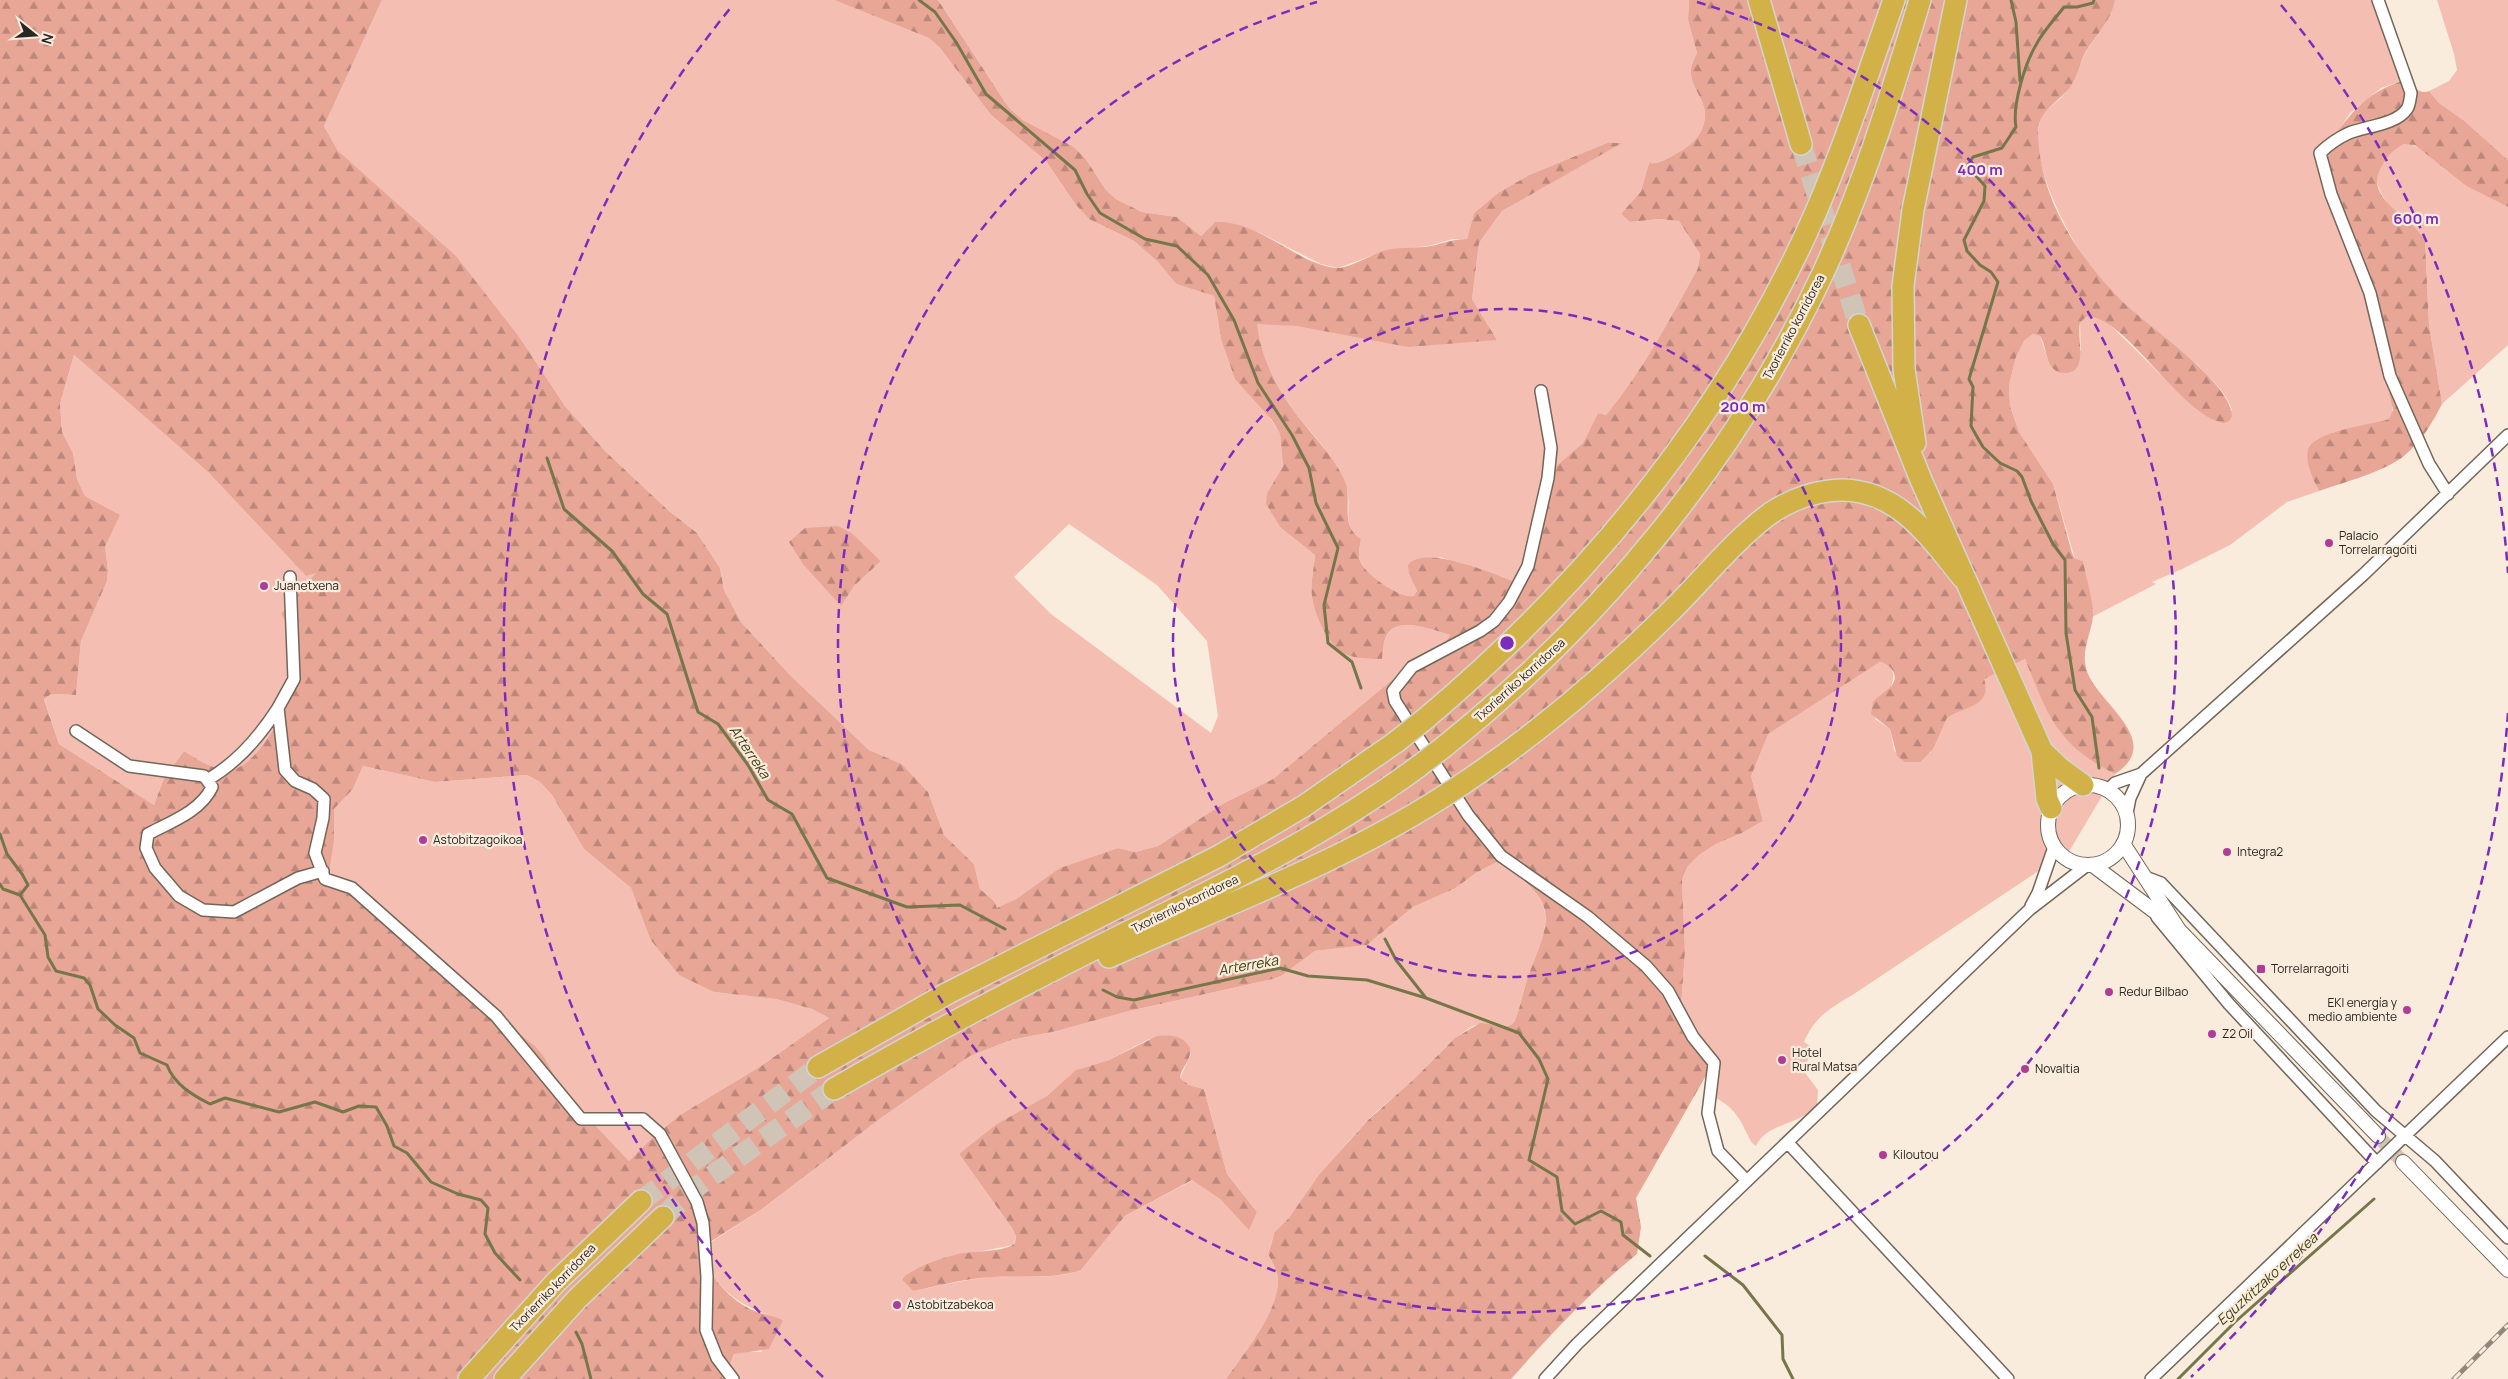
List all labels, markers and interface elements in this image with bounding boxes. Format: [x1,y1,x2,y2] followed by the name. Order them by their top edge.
[10,10,60,60] north arrow
[37,31,58,47] text: N
[1957,159,2003,180] text: 400 m
[2393,208,2439,229] text: 600 m
[1759,271,1828,382] street label: Txorierriko korridorea
[1720,396,1766,417] text: 200 m
[2339,527,2417,558] place label: Palacio Torrelarragoiti
[2323,537,2335,549] marker: Palacio Torrelarragoiti
[274,577,339,594] place label: Juanetxena
[258,580,270,592] marker: Juanetxena
[1471,634,1569,725] street label: Txorierriko korridorea
[1498,634,1516,652] centre of rings
[726,721,776,783] water label: Arterreka
[433,831,523,848] place label: Astobitzagoikoa
[417,834,429,846] marker: Astobitzagoikoa
[2237,843,2283,860] place label: Integra2
[2221,846,2233,858] marker: Integra2
[1129,870,1241,937] street label: Txorierriko korridorea
[1217,950,1280,979] water label: Arterreka
[2271,960,2349,977] place label: Torrelarragoiti
[2255,963,2267,975] marker: Torrelarragoiti
[2119,983,2188,1000] place label: Redur Bilbao
[2103,986,2115,998] marker: Redur Bilbao
[2308,994,2398,1025] place label: EKI energía y medio ambiente
[2401,1004,2413,1016] marker: EKI energía y medio ambiente
[2222,1025,2253,1042] place label: Z2 Oil
[2206,1028,2218,1040] marker: Z2 Oil
[1792,1044,1857,1075] place label: Hotel Rural Matsa
[1776,1054,1788,1066] marker: Hotel Rural Matsa
[2035,1060,2080,1077] place label: Novaltia
[2019,1063,2031,1075] marker: Novaltia
[1893,1146,1939,1163] place label: Kiloutou
[1877,1149,1889,1161] marker: Kiloutou
[2212,1227,2322,1329] water label: Eguzkitzako errekea
[506,1240,599,1336] street label: Txorierriko korridorea
[907,1296,994,1313] place label: Astobitzabekoa
[891,1299,903,1311] marker: Astobitzabekoa

